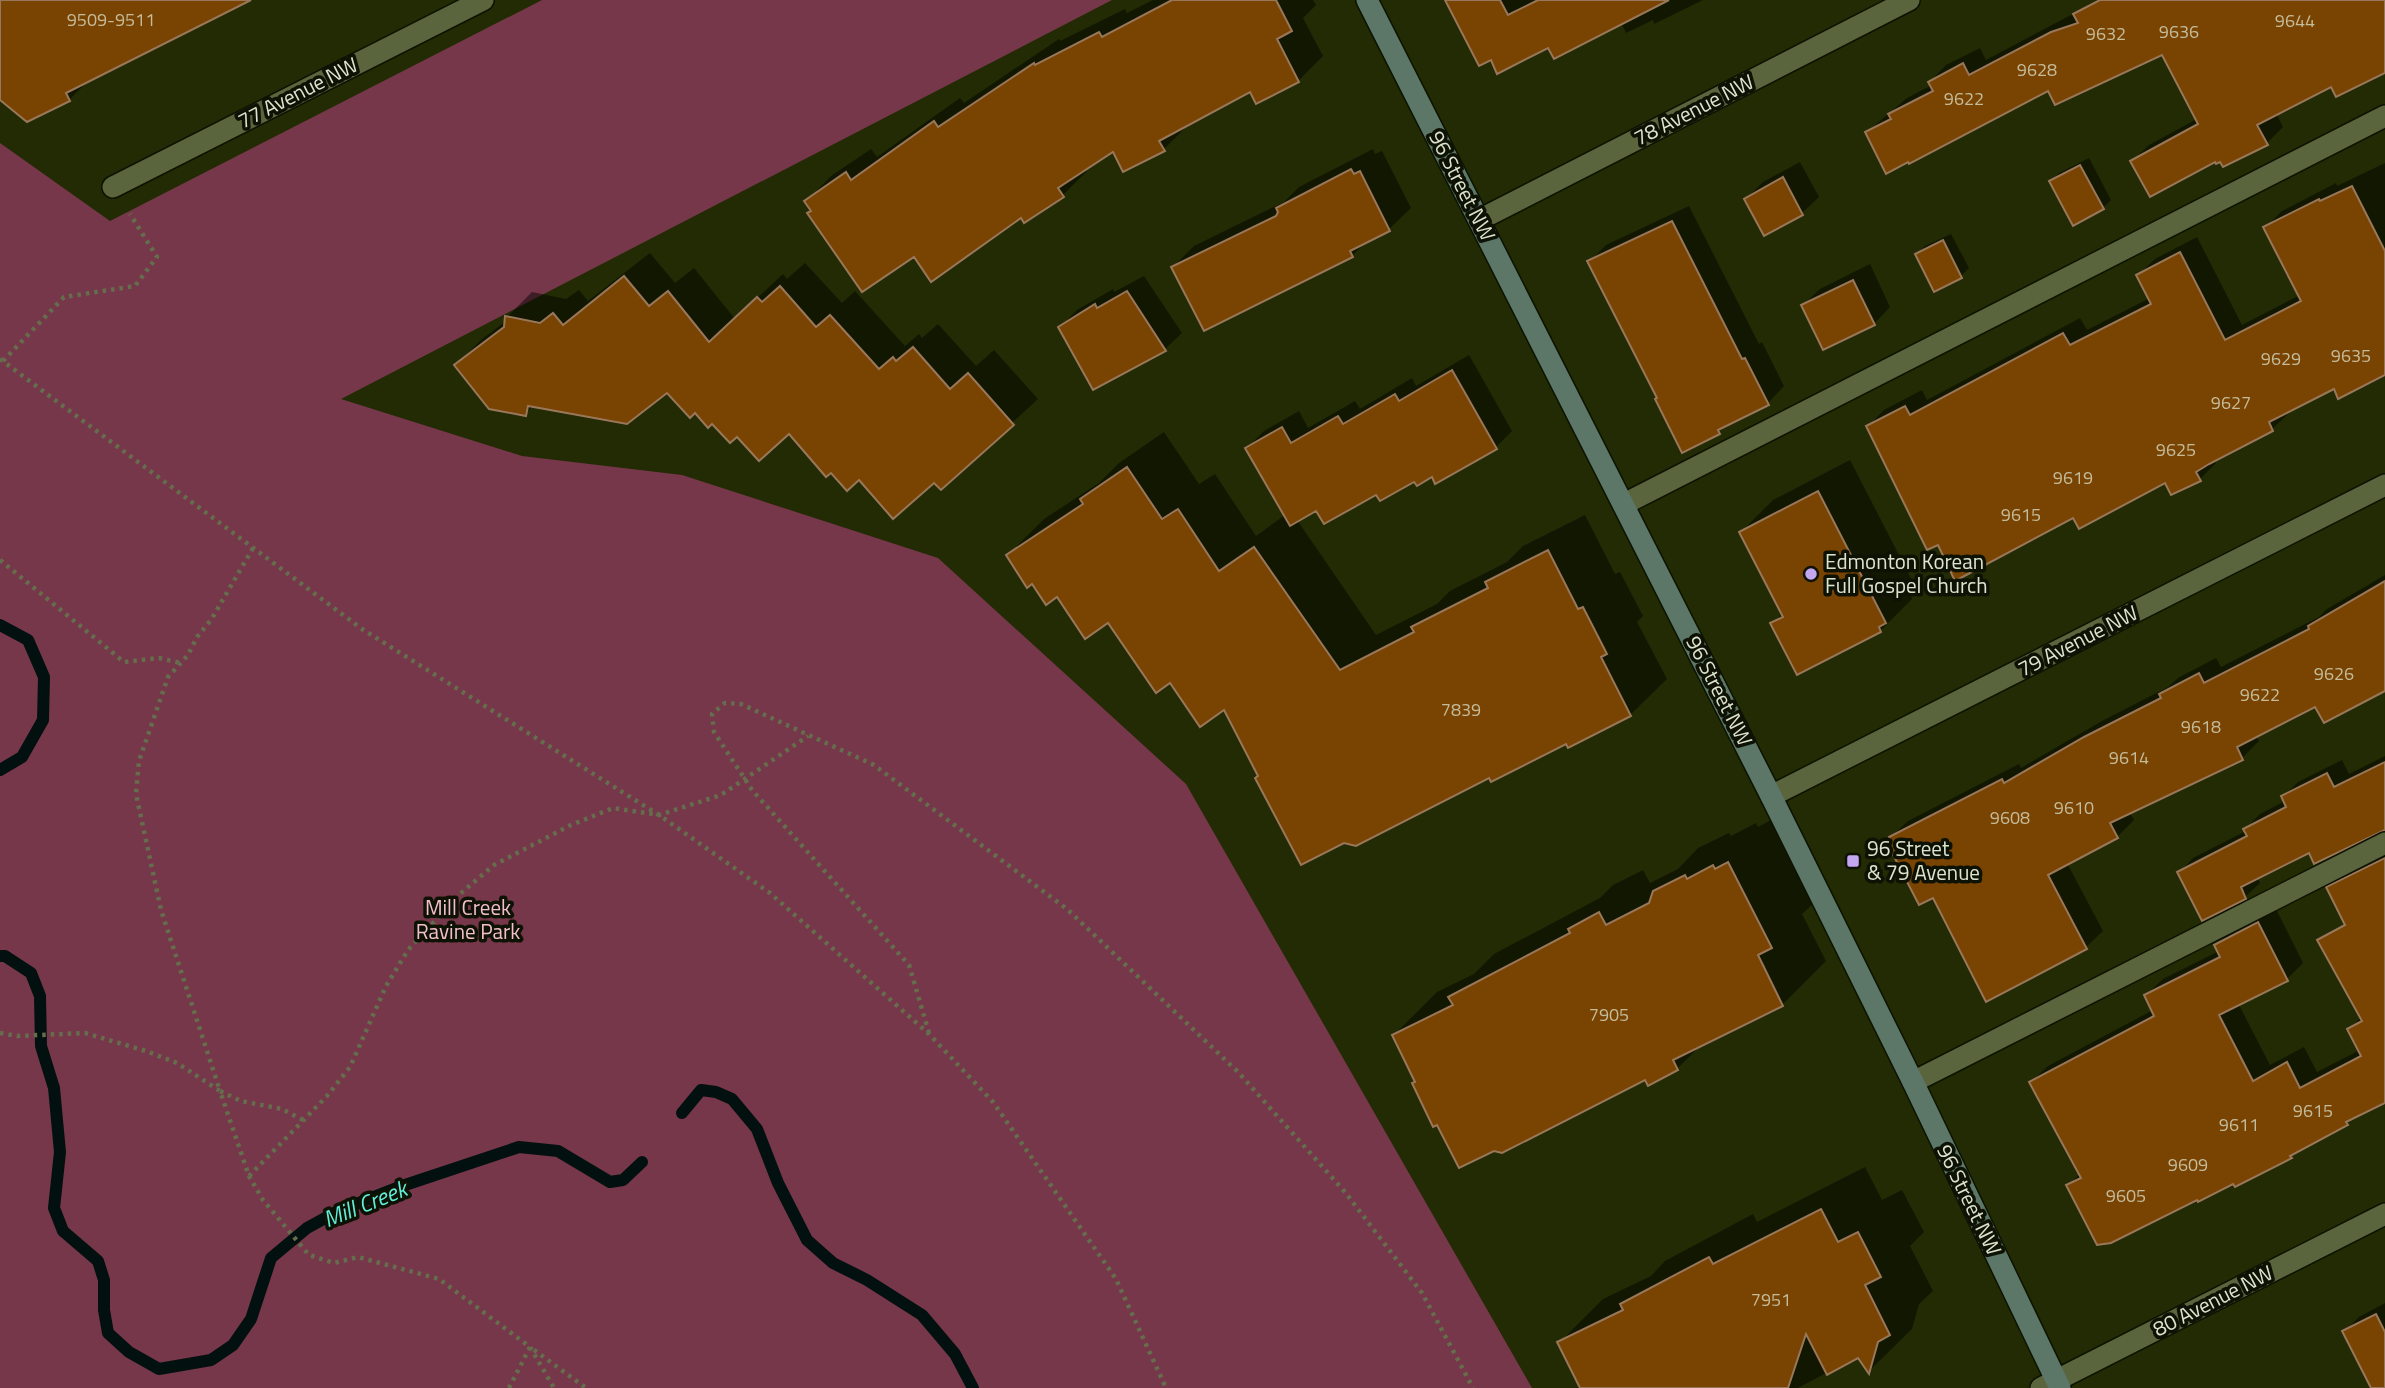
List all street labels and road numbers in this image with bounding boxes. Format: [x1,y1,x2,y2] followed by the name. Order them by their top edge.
[232,48,363,136] street label: 77 Avenue NW
[1628,65,1759,153] street label: 78 Avenue NW
[1421,125,1504,246] street label: 96 Street NW
[2012,596,2143,684] street label: 79 Avenue NW
[1678,630,1761,751] street label: 96 Street NW
[1929,1139,2011,1260] street label: 96 Street NW
[2147,1256,2278,1344] street label: 80 Avenue NW

